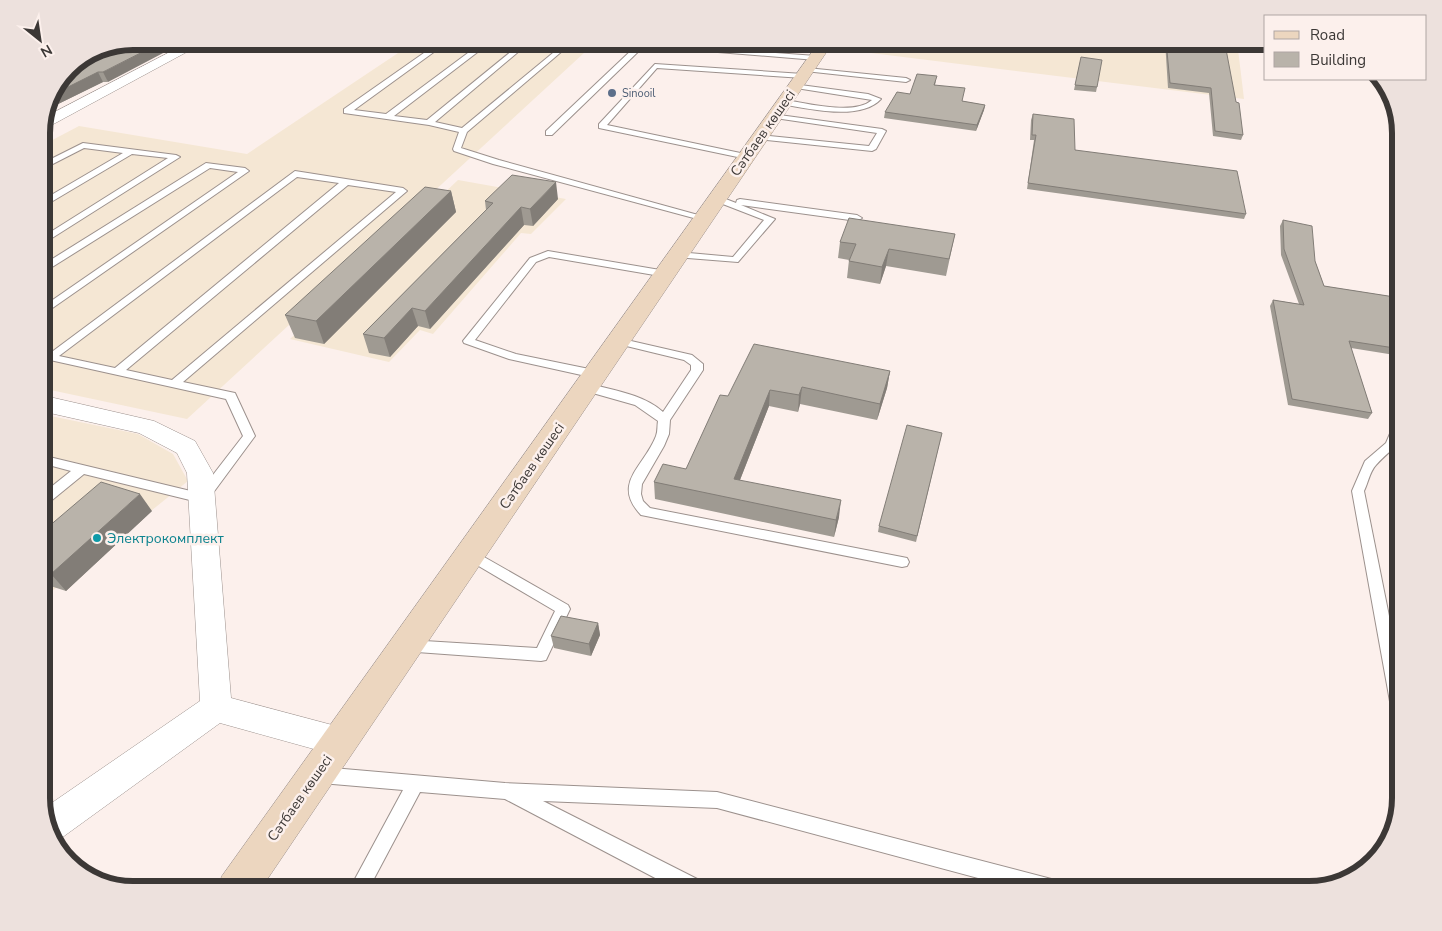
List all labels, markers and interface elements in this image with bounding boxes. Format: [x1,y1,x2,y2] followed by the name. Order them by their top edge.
[15,15,65,65] north arrow
[1264,15,1427,80] legend
[1310,25,1345,45] text: Road
[37,40,56,62] text: N
[1310,50,1366,70] text: Building
[622,86,656,101] place label: Sinooil
[726,86,800,180] street label: Сәтбаев көшесі
[606,87,618,99] marker: Sinooil
[495,419,569,513] street label: Сәтбаев көшесі
[107,529,224,548] place label: Электрокомплект
[91,532,103,544] marker: Электрокомплект
[263,751,337,845] street label: Сәтбаев көшесі

